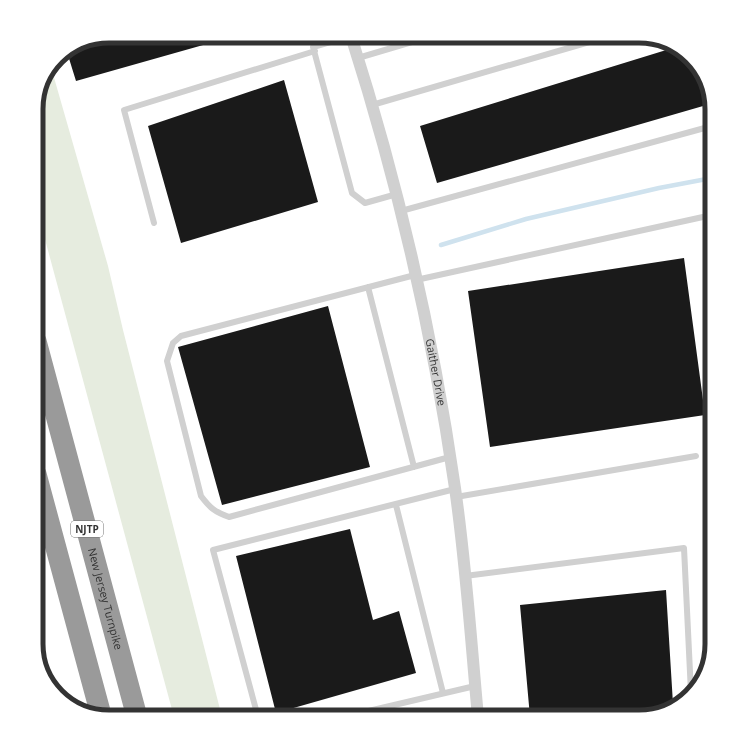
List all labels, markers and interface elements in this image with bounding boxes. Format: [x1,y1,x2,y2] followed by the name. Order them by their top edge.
[423,337,450,407] street label: Gaither Drive
[71,521,103,537] road number: NJTP
[85,546,127,651] street label: New Jersey Turnpike

